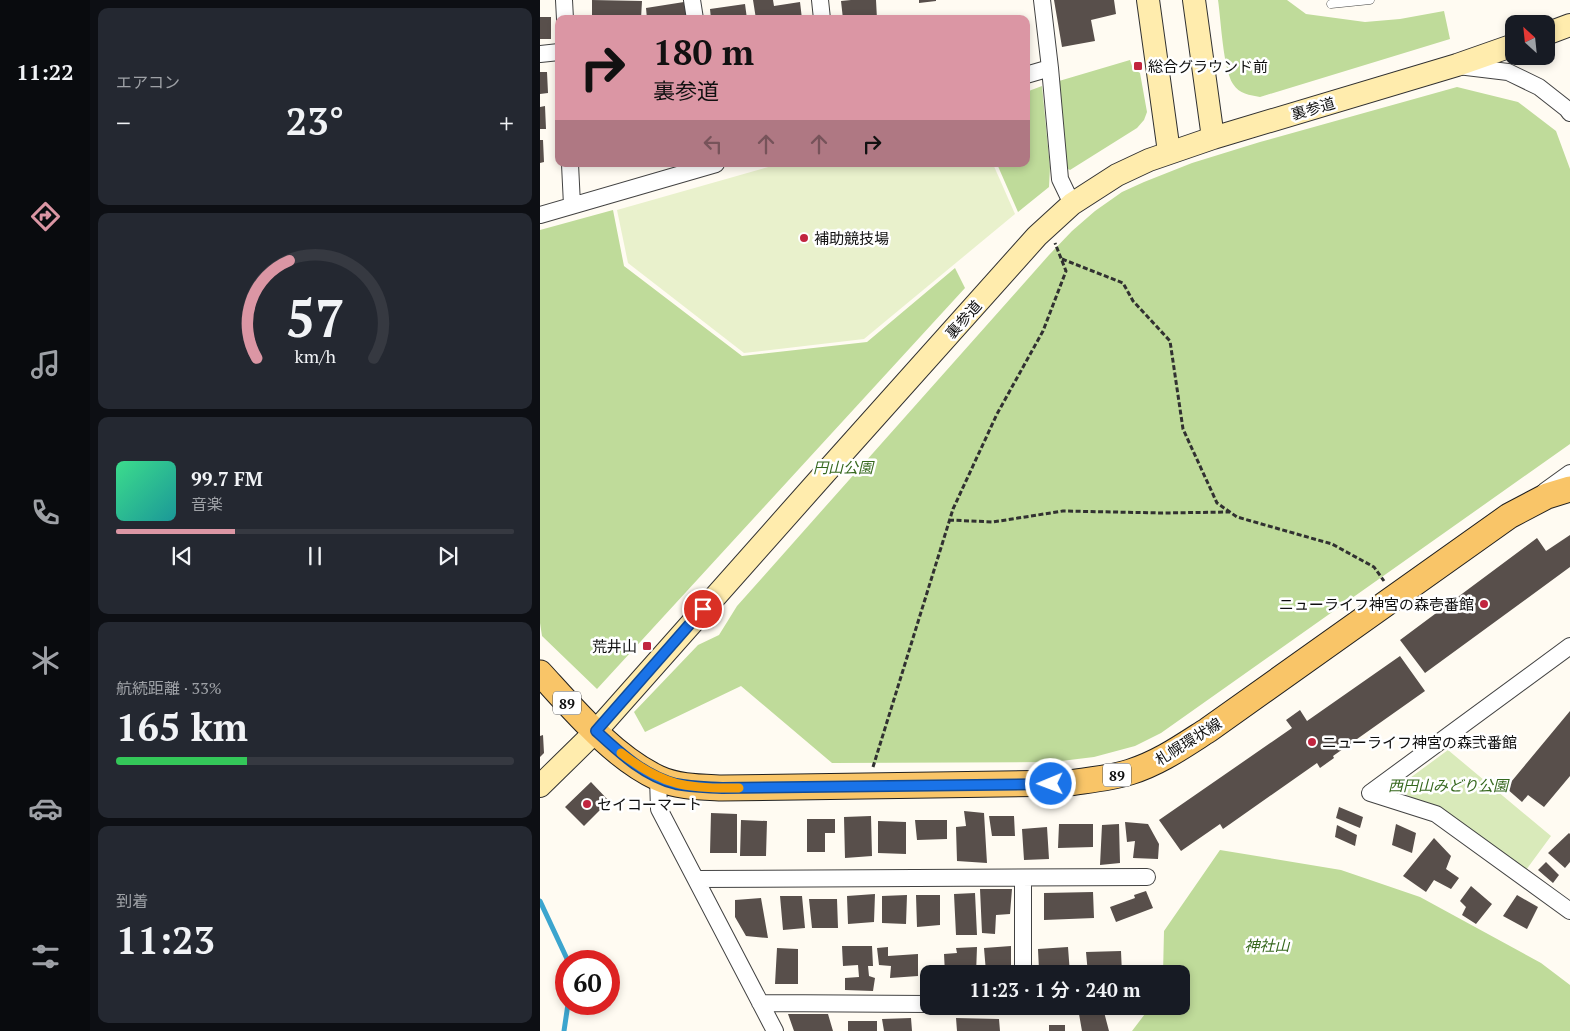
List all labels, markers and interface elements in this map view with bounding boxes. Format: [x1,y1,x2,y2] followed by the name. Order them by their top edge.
[1505,15,1555,65] north arrow
[1505,15,1555,65] map controls
[653,29,754,75] text: 180 m
[570,35,635,100] icon: right
[1148,56,1268,76] place label: 総合グラウンド前
[16,57,74,86] text: 11:22
[1132,60,1144,72] marker: 総合グラウンド前
[116,71,180,93] text: エアコン
[653,76,719,105] text: 裏参道
[1289,92,1337,124] street label: 裏参道
[286,96,344,146] text: 23°
[116,104,131,141] text: −
[499,104,514,141] text: +
[699,130,727,158] icon: left
[752,130,780,158] icon: ahead
[805,130,833,158] icon: ahead
[858,130,886,158] icon: right
[28,199,63,234] icon: directions
[814,228,889,248] place label: 補助競技場
[798,232,810,244] marker: 補助競技場
[286,283,344,352] text: 57
[941,296,985,342] street label: 裏参道
[294,344,336,368] text: km/h
[28,347,63,382] icon: music
[813,457,875,477] park label: 円山公園
[191,466,263,491] text: 99.7 FM
[191,493,223,515] text: 音楽
[28,495,63,530] icon: phone
[168,542,196,570] icon: previous
[301,542,329,570] icon: pause
[434,542,462,570] icon: next
[682,588,724,630] pin
[1279,594,1474,614] place label: ニューライフ神宮の森壱番館
[689,595,717,623] icon: arrive
[1478,598,1490,610] marker: ニューライフ神宮の森壱番館
[592,636,637,656] place label: 荒井山
[641,640,653,652] marker: 荒井山
[28,643,63,678] icon: climate
[116,677,222,699] text: 航続距離 · 33%
[553,691,581,714] road number: 89
[116,702,248,752] text: 165 km
[1151,713,1225,769] street label: 札幌環状線
[1322,732,1517,752] place label: ニューライフ神宮の森弐番館
[1306,736,1318,748] marker: ニューライフ神宮の森弐番館
[1024,757,1076,809] position arrow
[1103,764,1131,786] road number: 89
[1388,775,1510,795] park label: 西円山みどり公園
[28,791,63,826] icon: car
[597,794,702,814] place label: セイコーマート
[581,798,593,810] marker: セイコーマート
[116,890,148,912] text: 到着
[116,915,215,965] text: 11:23
[1244,935,1290,955] park label: 神社山
[28,939,63,974] icon: filters
[555,950,620,1015] speed limit sign: 60
[970,977,1140,1002] text: 11:23 · 1 分 · 240 m

